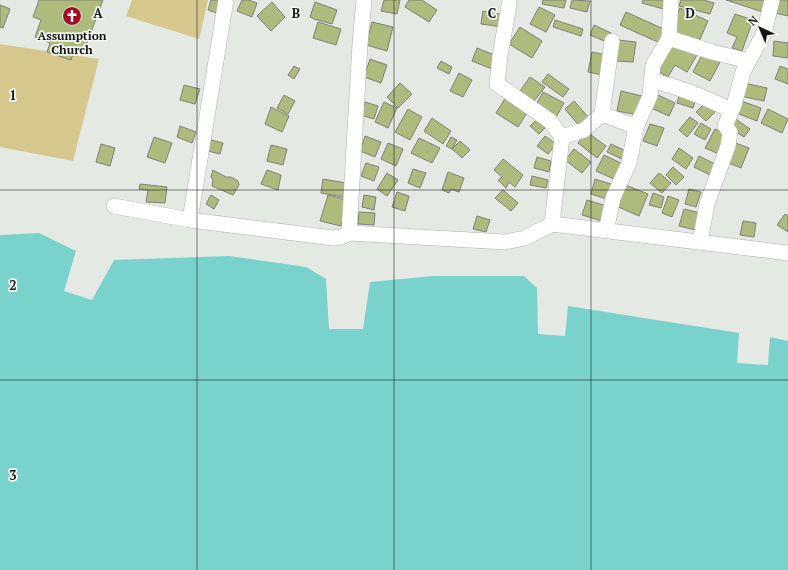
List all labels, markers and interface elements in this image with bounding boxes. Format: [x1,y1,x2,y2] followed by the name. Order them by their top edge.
[93,4,103,22] text: A
[292,4,300,22] text: B
[488,4,496,22] text: C
[685,4,695,22] text: D
[61,5,83,27] church icon: Assumption Church
[740,8,780,48] north arrow
[745,12,761,29] text: N
[37,28,107,57] place label: Assumption Church
[9,86,17,104] text: 1
[9,276,17,294] text: 2
[9,466,17,484] text: 3

